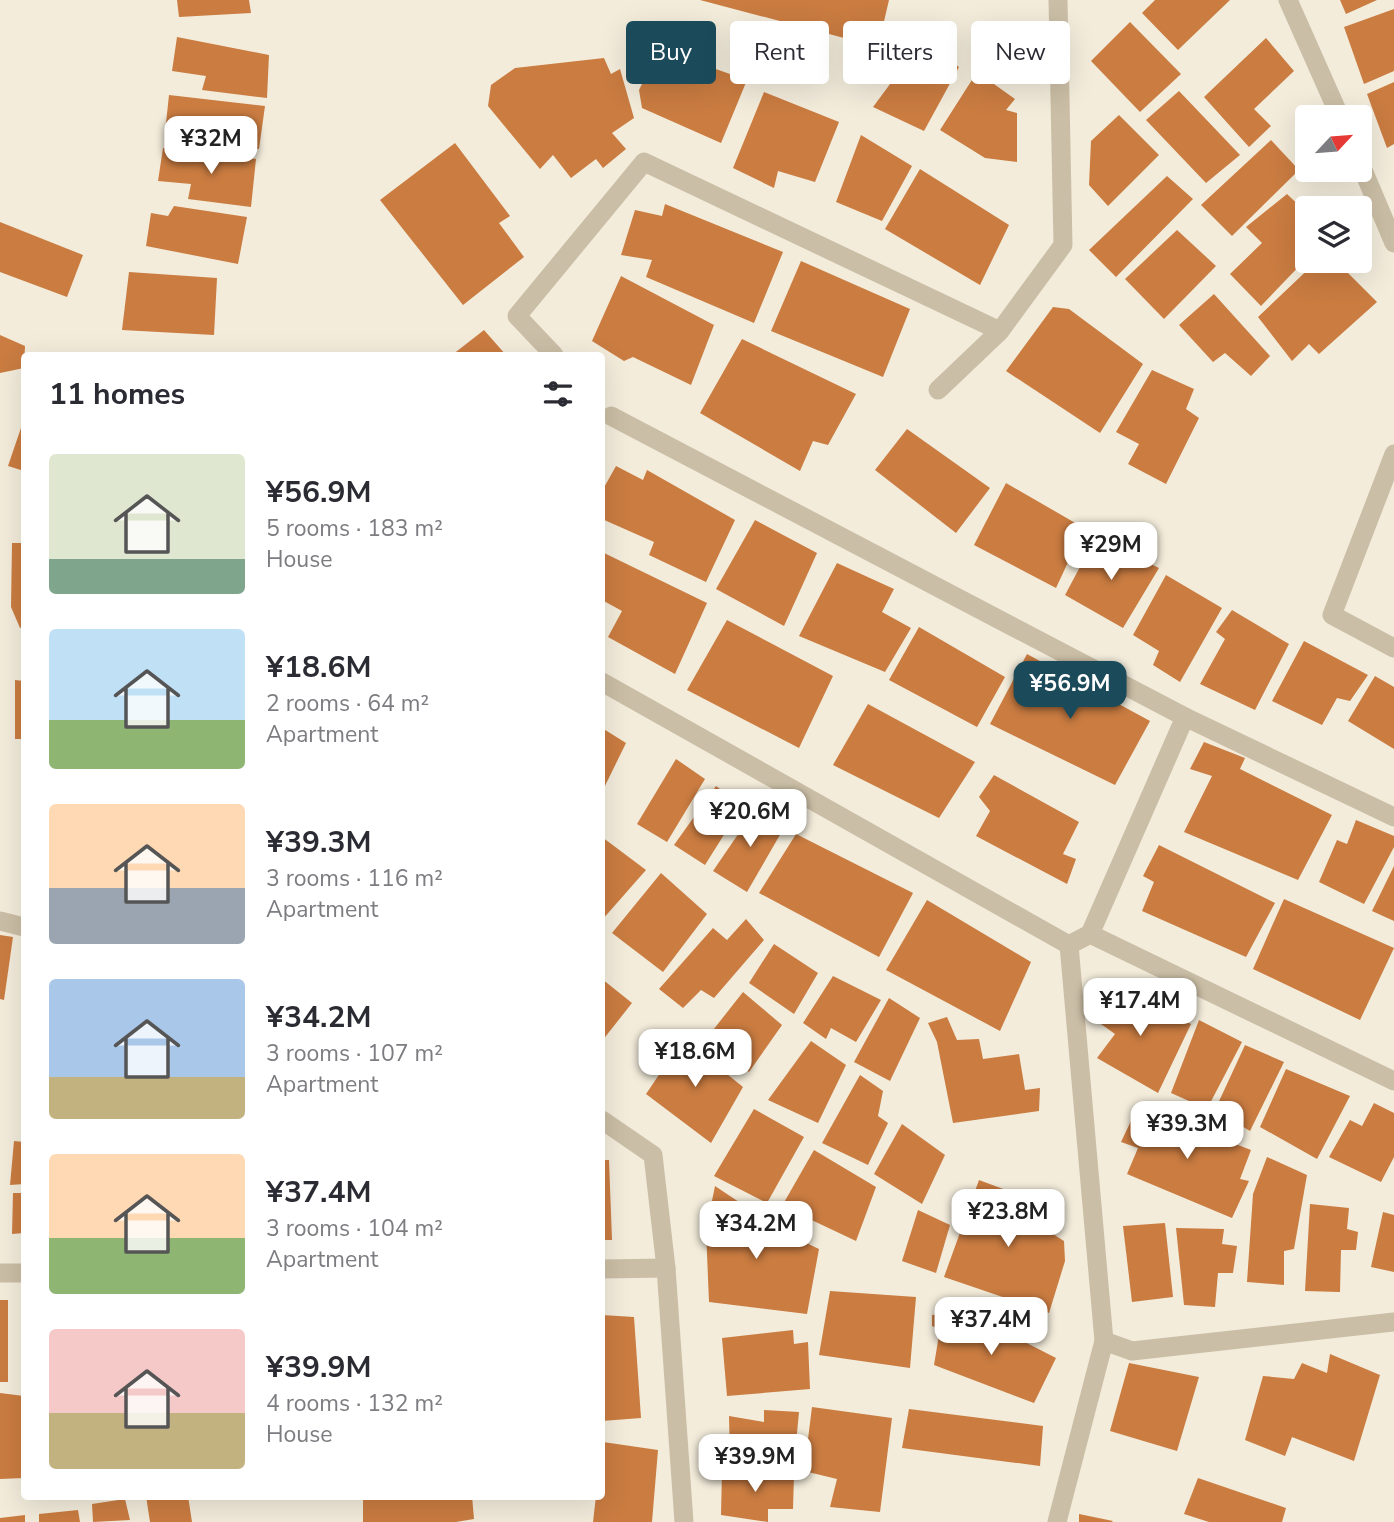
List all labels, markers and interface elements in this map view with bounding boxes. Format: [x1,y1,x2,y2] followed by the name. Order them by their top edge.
[626,21,716,84] chip: Buy
[730,21,829,84] chip: Rent
[843,21,957,84] chip: Filters
[971,21,1070,84] chip: New
[1295,105,1372,182] north arrow
[1295,105,1372,273] map controls
[170,116,252,176] pin: ¥32M
[180,123,242,154] text: ¥32M
[1295,196,1372,273] button: layers
[49,374,185,415] text: 11 homes
[539,375,577,413] icon: filters
[266,472,371,513] text: ¥56.9M
[105,482,189,566] icon: home
[266,513,443,544] text: 5 rooms · 183 m²
[1070,522,1152,582] pin: ¥29M
[1080,529,1142,560] text: ¥29M
[266,544,333,575] text: House
[266,647,371,688] text: ¥18.6M
[105,657,189,741] icon: home
[1013,662,1127,721] pin: ¥56.9M
[1030,668,1110,699] text: ¥56.9M
[266,688,429,719] text: 2 rooms · 64 m²
[266,719,378,750] text: Apartment
[693,790,807,849] pin: ¥20.6M
[710,796,790,827] text: ¥20.6M
[266,822,371,863] text: ¥39.3M
[105,832,189,916] icon: home
[266,863,443,894] text: 3 rooms · 116 m²
[266,894,378,925] text: Apartment
[1083,978,1197,1038] pin: ¥17.4M
[1100,985,1180,1016] text: ¥17.4M
[266,997,371,1038] text: ¥34.2M
[105,1007,189,1091] icon: home
[638,1030,752,1089] pin: ¥18.6M
[655,1036,735,1067] text: ¥18.6M
[266,1038,443,1069] text: 3 rooms · 107 m²
[266,1069,378,1100] text: Apartment
[1130,1102,1244,1161] pin: ¥39.3M
[1147,1108,1227,1139] text: ¥39.3M
[266,1172,371,1213] text: ¥37.4M
[105,1182,189,1266] icon: home
[951,1190,1065,1249] pin: ¥23.8M
[968,1196,1048,1227] text: ¥23.8M
[699,1202,813,1261] pin: ¥34.2M
[716,1208,796,1239] text: ¥34.2M
[266,1213,443,1244] text: 3 rooms · 104 m²
[266,1244,378,1275] text: Apartment
[934,1298,1048,1357] pin: ¥37.4M
[951,1304,1031,1335] text: ¥37.4M
[266,1347,371,1388] text: ¥39.9M
[105,1357,189,1441] icon: home
[266,1388,443,1419] text: 4 rooms · 132 m²
[266,1419,333,1450] text: House
[698,1434,812,1494] pin: ¥39.9M
[715,1441,795,1472] text: ¥39.9M

